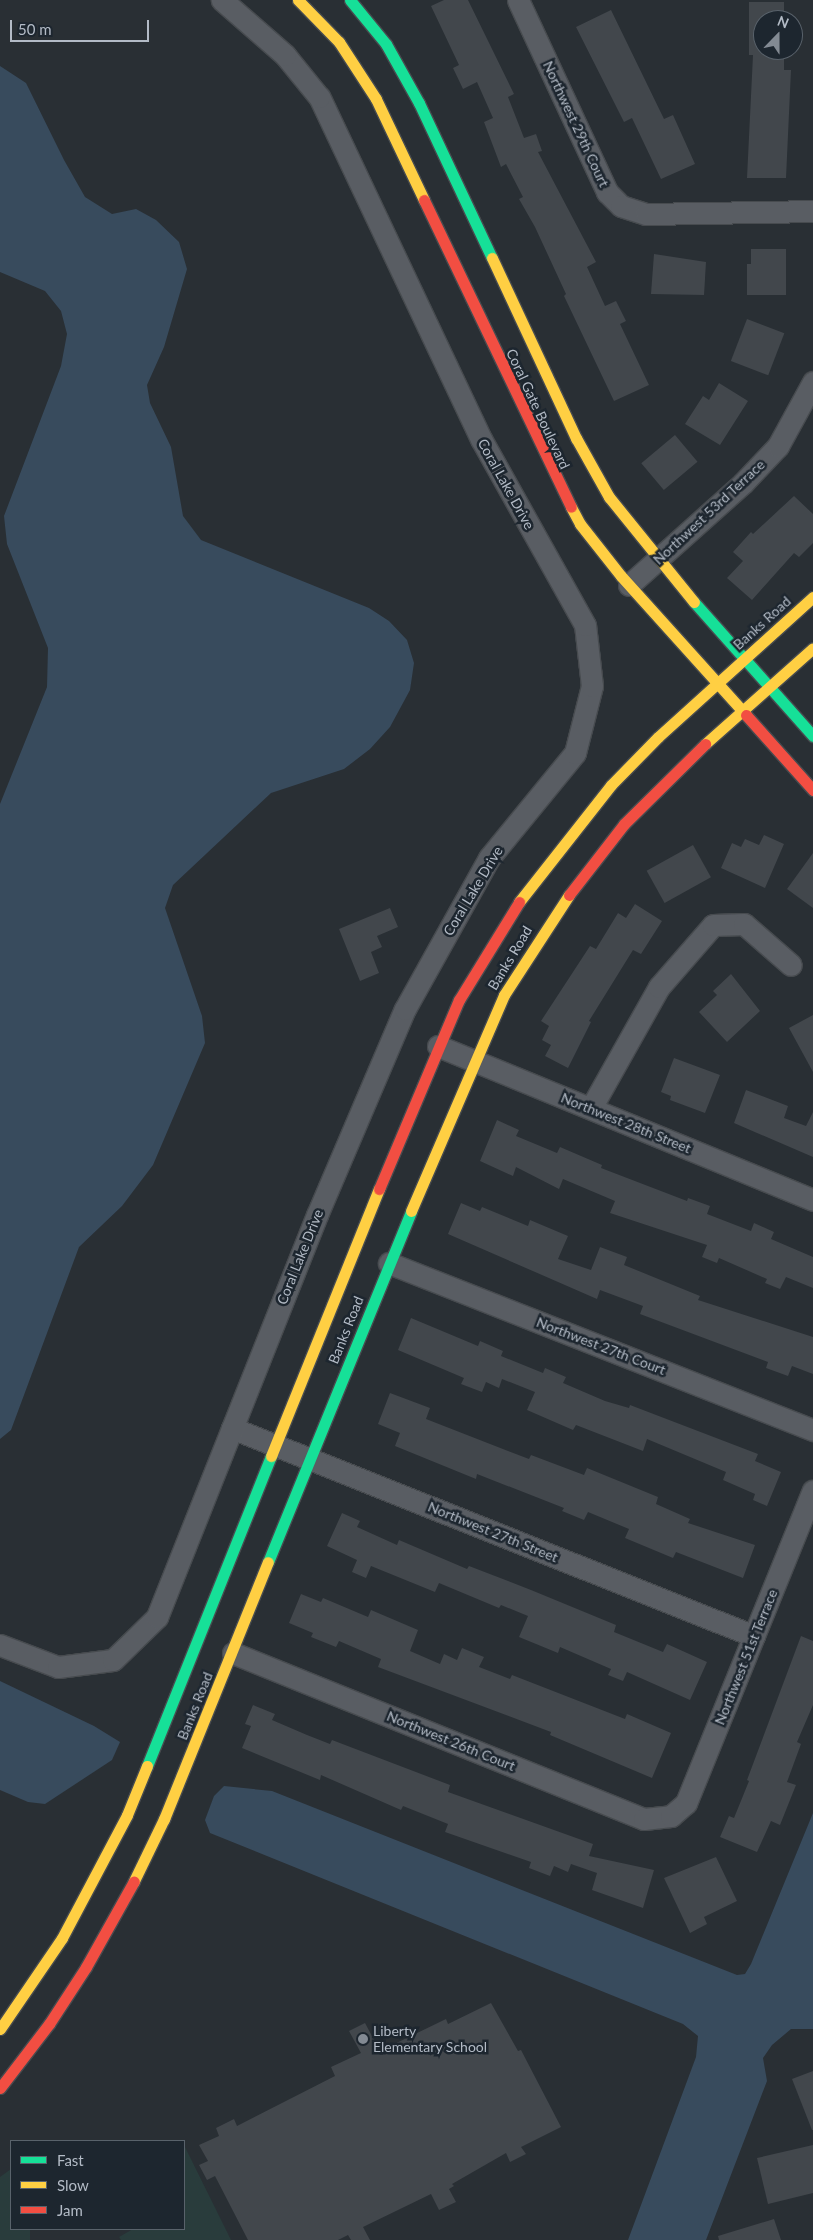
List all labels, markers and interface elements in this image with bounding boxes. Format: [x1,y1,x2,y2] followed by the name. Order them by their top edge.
[12,10,151,42] scale bar
[753,10,803,60] north arrow
[775,12,792,31] text: N
[18,20,52,38] text: 50 m
[539,58,613,190] street label: Northwest 29th Court
[503,346,573,472] street label: Coral Gate Boulevard
[474,436,538,532] street label: Coral Lake Drive
[650,456,768,568] street label: Northwest 53rd Terrace
[730,593,794,653] street label: Banks Road
[440,843,506,939] street label: Coral Lake Drive
[484,923,536,993] street label: Banks Road
[559,1089,693,1157] street label: Northwest 28th Street
[273,1207,327,1307] street label: Coral Lake Drive
[325,1294,367,1366] street label: Banks Road
[534,1314,668,1378] street label: Northwest 27th Court
[426,1498,560,1566] street label: Northwest 27th Street
[711,1587,781,1727] street label: Northwest 51st Terrace
[174,1670,216,1742] street label: Banks Road
[384,1708,518,1774] street label: Northwest 26th Court
[373,2023,487,2056] place label: Liberty Elementary School
[357,2033,369,2045] marker: Liberty Elementary School
[10,2140,185,2230] legend
[57,2151,84,2169] text: Fast
[57,2176,89,2194] text: Slow
[57,2201,83,2219] text: Jam

